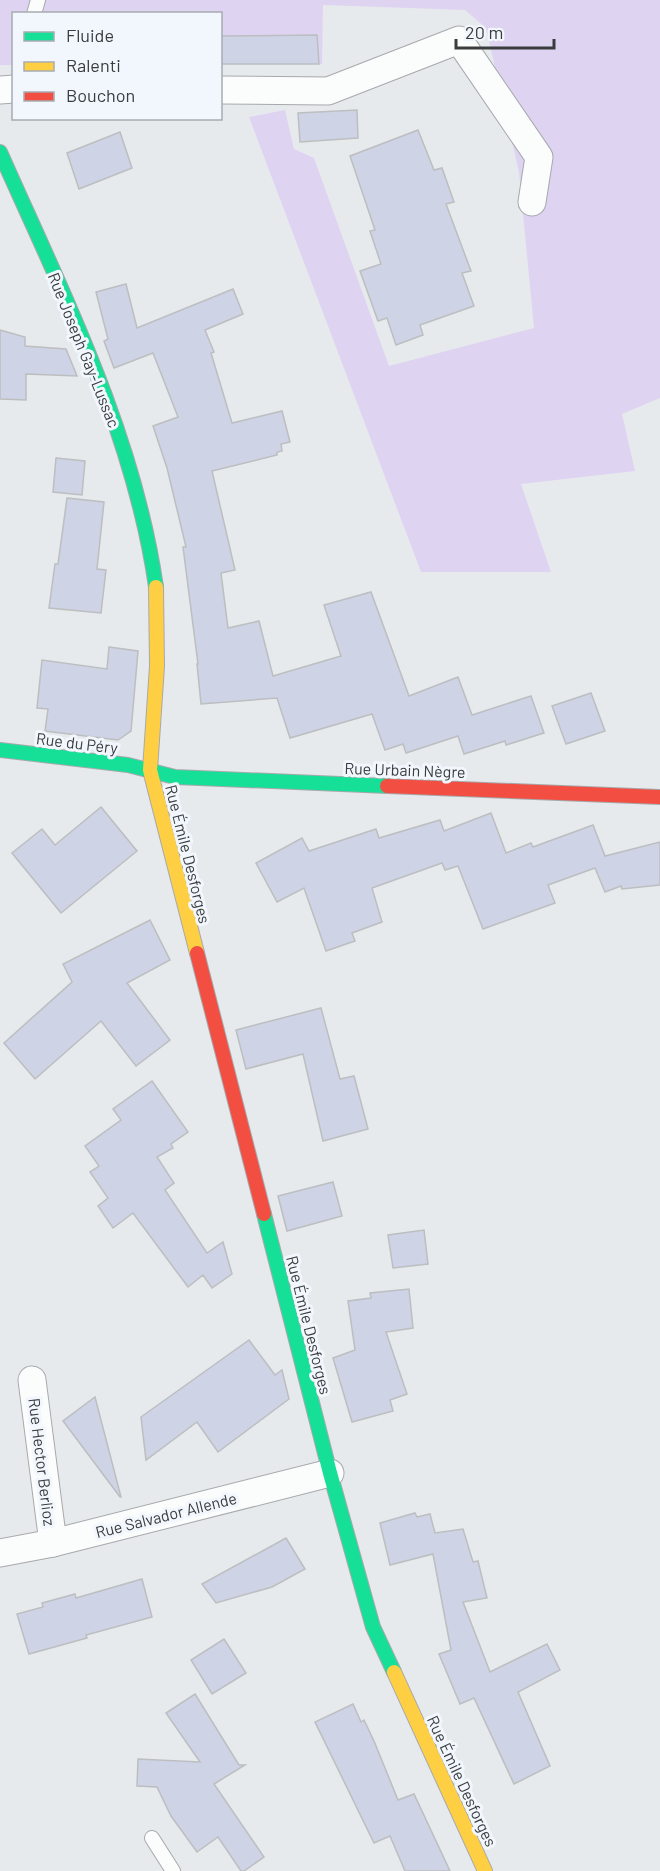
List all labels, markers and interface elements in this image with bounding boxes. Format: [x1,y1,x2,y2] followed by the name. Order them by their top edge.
[12,12,222,120] legend
[456,12,554,50] scale bar
[465,21,503,43] text: 20 m
[66,24,114,46] text: Fluide
[66,54,121,76] text: Ralenti
[66,84,135,106] text: Bouchon
[45,270,124,430] street label: Rue Joseph Gay-Lussac
[35,728,120,757] street label: Rue du Péry
[344,758,466,781] street label: Rue Urbain Nègre
[162,783,215,925] street label: Rue Émile Desforges
[283,1254,336,1396] street label: Rue Émile Desforges
[25,1397,60,1527] street label: Rue Hector Berlioz
[93,1488,238,1541] street label: Rue Salvador Allende
[424,1712,501,1849] street label: Rue Émile Desforges

